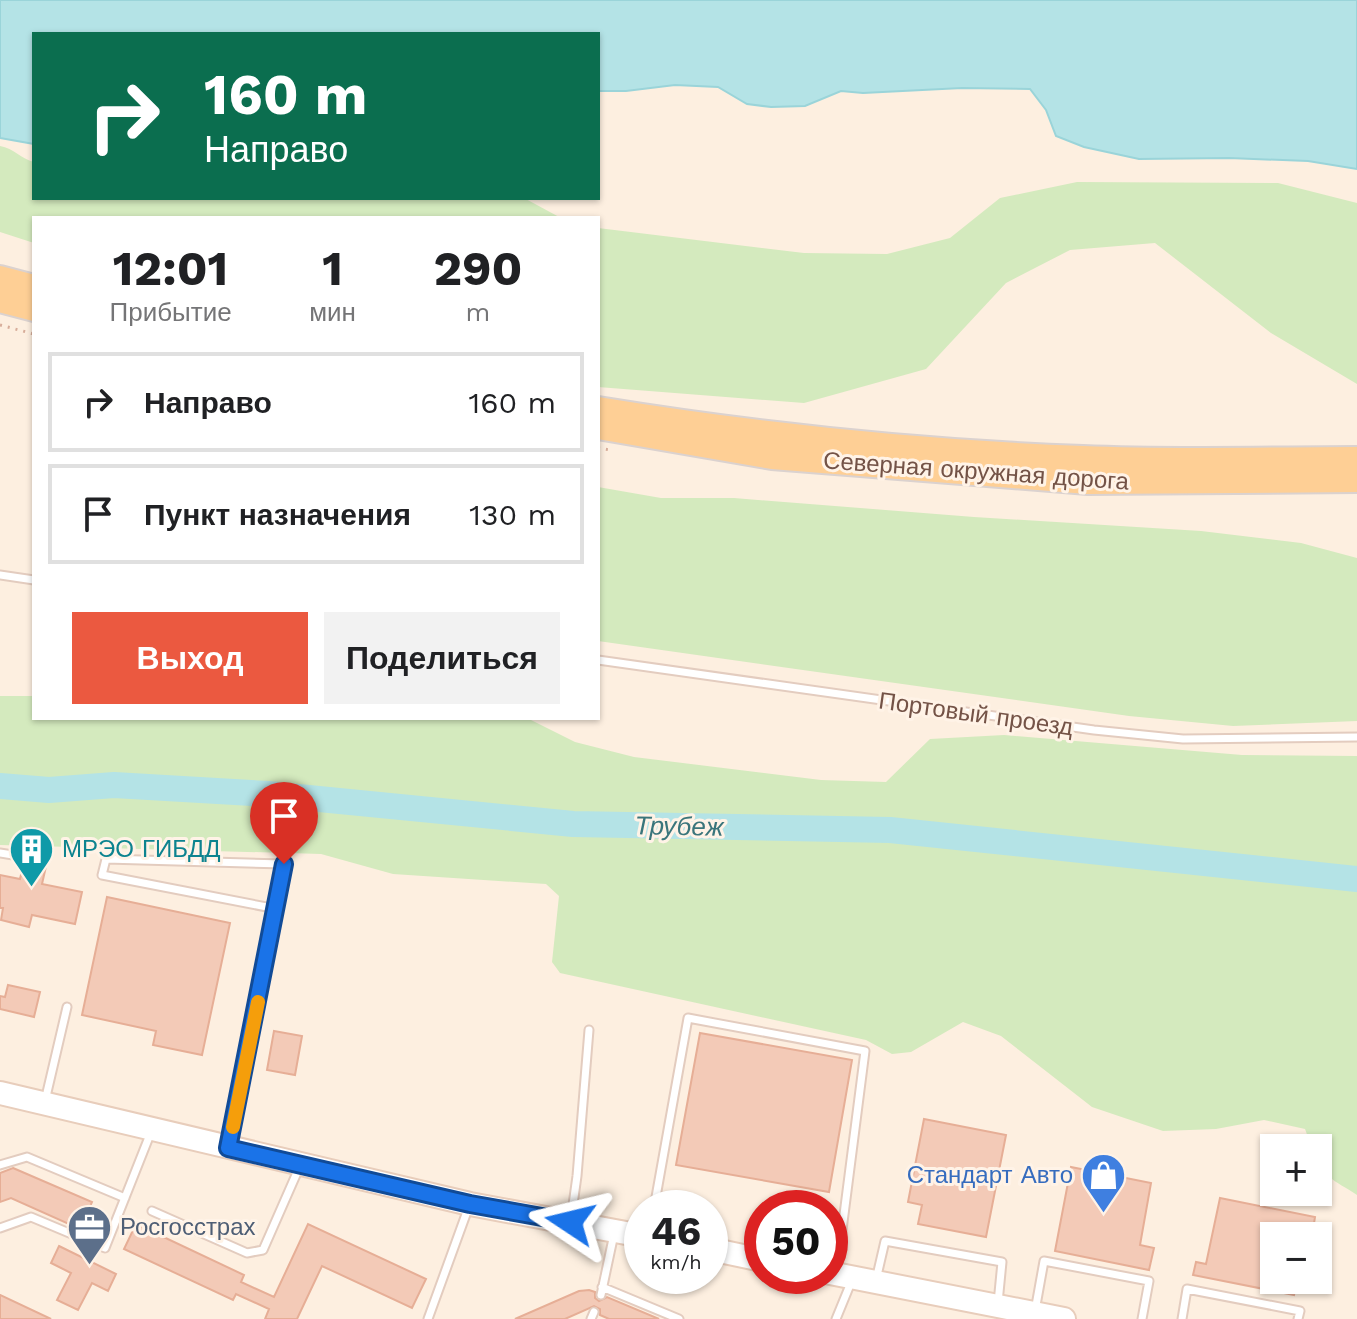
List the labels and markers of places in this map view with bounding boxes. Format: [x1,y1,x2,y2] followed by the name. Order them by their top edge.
[250,782,318,864] pin
[7,825,55,888] building icon: МРЭО ГИБДД
[62,835,221,863] place label: МРЭО ГИБДД
[1080,1151,1128,1214] shop icon: Стандарт Авто
[907,1161,1073,1189] place label: Стандарт Авто
[65,1203,113,1266] office icon: Росгосстрах
[120,1213,256,1241] place label: Росгосстрах

